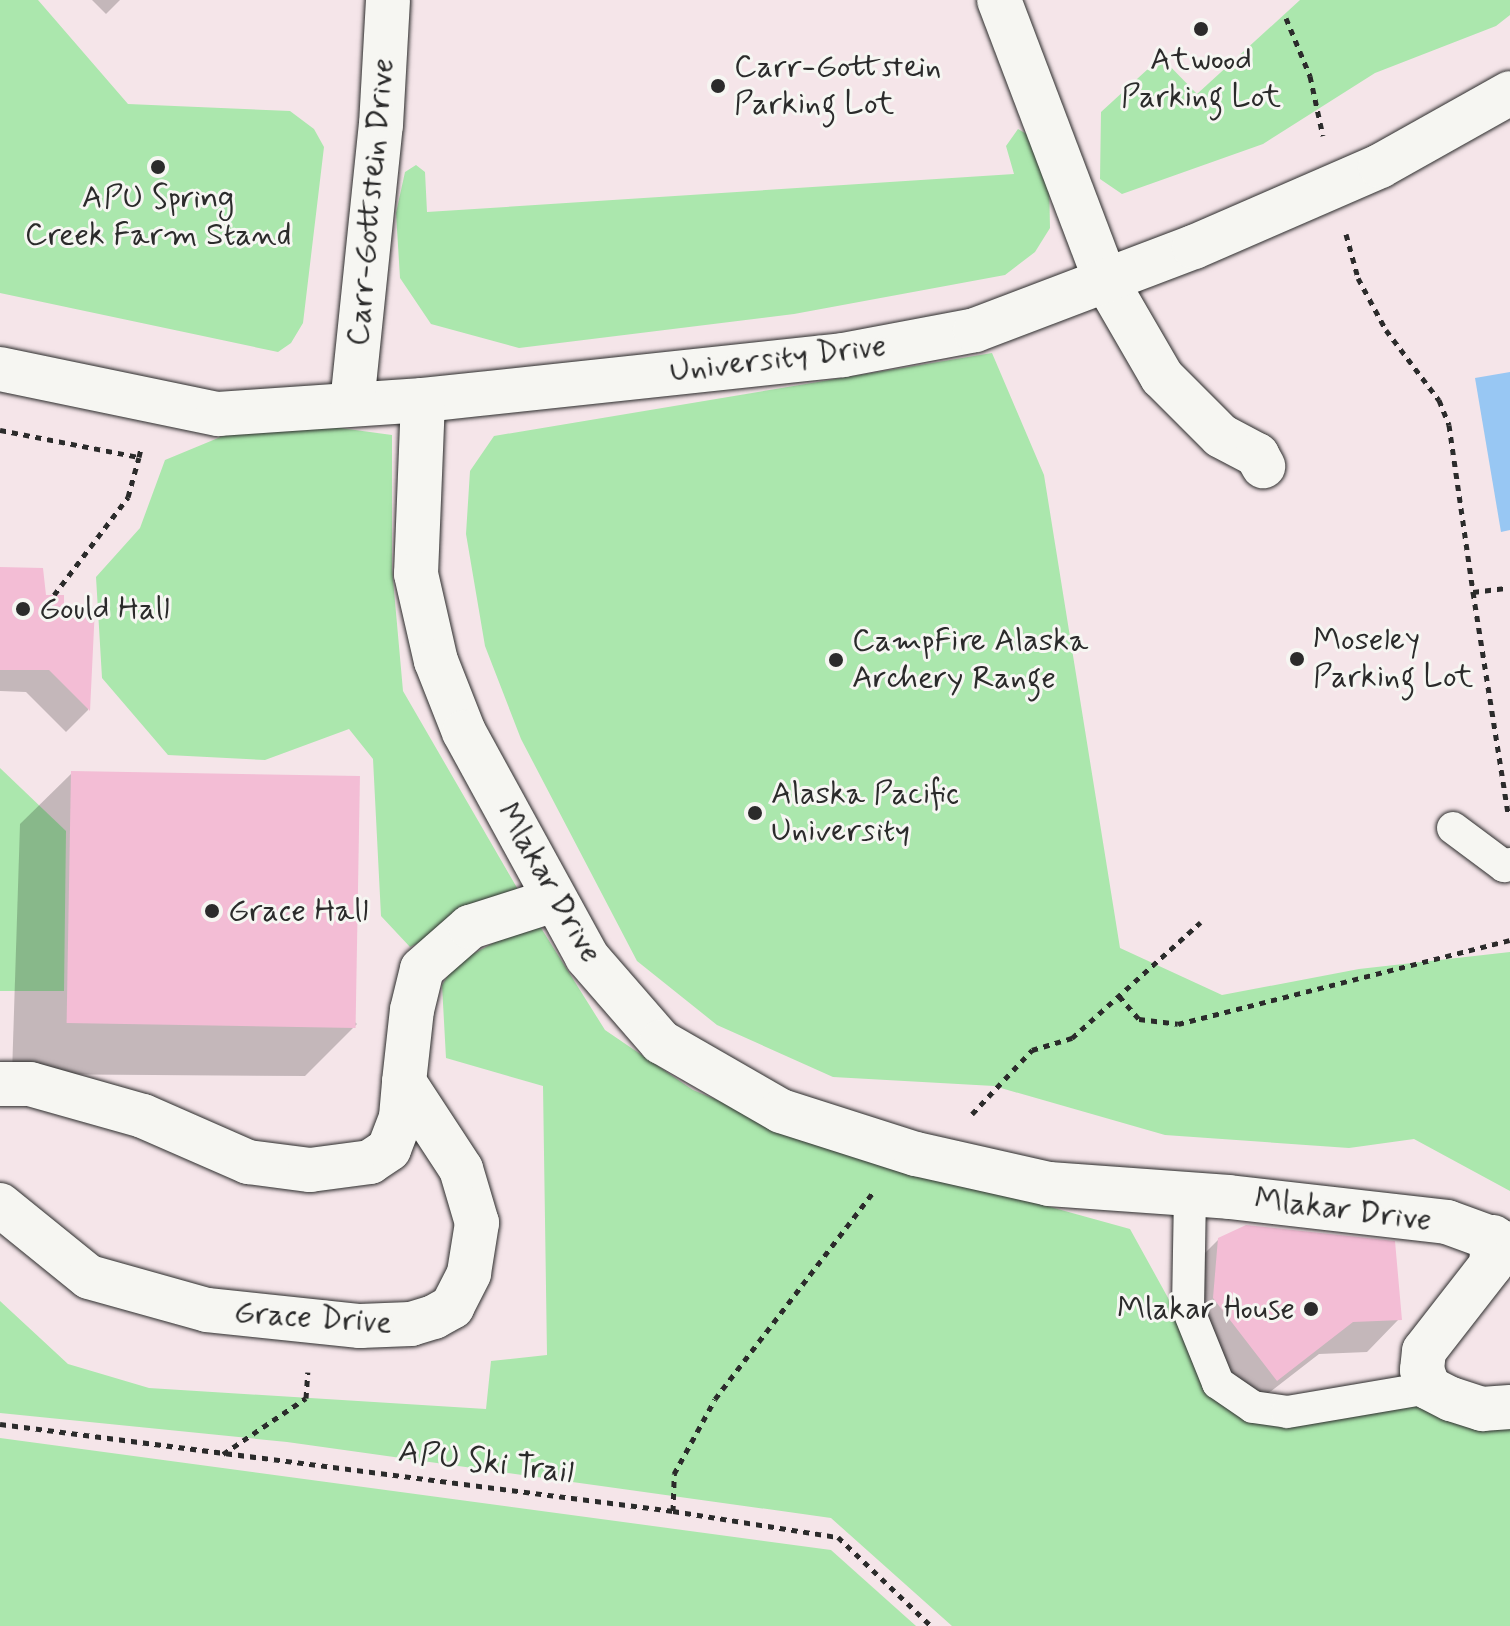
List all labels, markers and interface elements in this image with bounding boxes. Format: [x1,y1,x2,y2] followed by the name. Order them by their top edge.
[1192,20,1210,38] marker: Atwood Parking Lot
[1124,42,1278,117] place label: Atwood Parking Lot
[734,49,941,124] place label: Carr-Gottstein Parking Lot
[339,58,403,346] street label: Carr-Gottstein Drive
[709,77,727,95] marker: Carr-Gottstein Parking Lot
[149,158,167,176] marker: APU Spring Creek Farm Stand
[27,180,289,255] place label: APU Spring Creek Farm Stand
[667,327,889,391] street label: University Drive
[39,590,170,628] place label: Gould Hall
[14,600,32,618] marker: Gould Hall
[1313,622,1467,697] place label: Moseley Parking Lot
[852,623,1088,698] place label: CampFire Alaska Archery Range
[1288,650,1306,668] marker: Moseley Parking Lot
[827,651,845,669] marker: CampFire Alaska Archery Range
[771,776,959,851] place label: Alaska Pacific University
[488,797,610,969] street label: Mlakar Drive
[746,804,764,822] marker: Alaska Pacific University
[228,892,366,930] place label: Grace Hall
[203,902,221,920] marker: Grace Hall
[1253,1180,1433,1240] street label: Mlakar Drive
[1113,1290,1295,1328] place label: Mlakar House
[233,1293,393,1343] street label: Grace Drive
[1302,1300,1320,1318] marker: Mlakar House
[395,1433,577,1493] street label: APU Ski Trail

